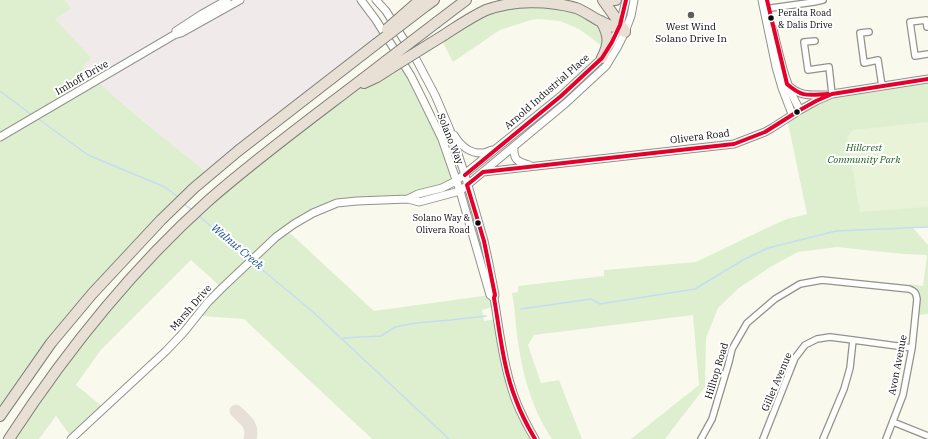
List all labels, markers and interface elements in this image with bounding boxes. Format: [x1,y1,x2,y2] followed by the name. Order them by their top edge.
[778,8,832,29] place label: Peralta Road & Dalis Drive
[686,10,696,20] marker: West Wind Solano Drive In
[766,13,776,23] marker: Peralta Road & Dalis Drive
[655,21,727,44] place label: West Wind Solano Drive In
[502,52,592,132] street label: Arnold Industrial Place
[53,58,111,98] street label: Imhoff Drive
[792,107,802,117] unlabelled marker
[434,112,466,166] street label: Solano Way
[670,127,730,147] street label: Olivera Road
[827,142,901,166] park label: Hillcrest Community Park
[413,213,470,234] place label: Solano Way & Olivera Road
[473,218,483,228] marker: Solano Way & Olivera Road
[208,221,266,273] water label: Walnut Creek
[168,282,214,334] street label: Marsh Drive
[886,334,910,396] street label: Avon Avenue
[703,341,731,401] street label: Hilltop Road
[759,351,795,413] street label: Gillet Avenue

